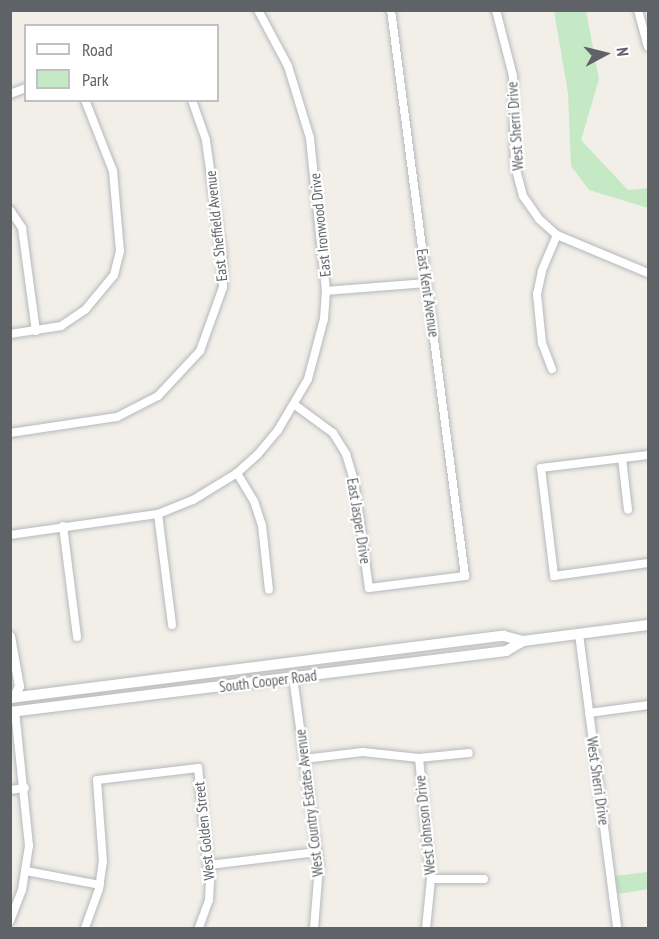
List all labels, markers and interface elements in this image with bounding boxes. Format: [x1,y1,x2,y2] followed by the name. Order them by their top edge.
[24,24,219,102] legend
[575,24,635,84] north arrow
[82,38,113,61] text: Road
[612,46,633,57] text: N
[82,68,109,91] text: Park
[503,81,527,171] street label: West Sherri Drive
[201,169,231,283] street label: East Sheffield Avenue
[306,172,334,278] street label: East Ironwood Drive
[413,247,443,339] street label: East Kent Avenue
[343,477,375,565] street label: East Jasper Drive
[218,666,318,696] street label: South Cooper Road
[291,728,327,878] street label: West Country Estates Avenue
[583,736,613,826] street label: West Sherri Drive
[411,774,439,876] street label: West Johnson Drive
[190,781,218,881] street label: West Golden Street

